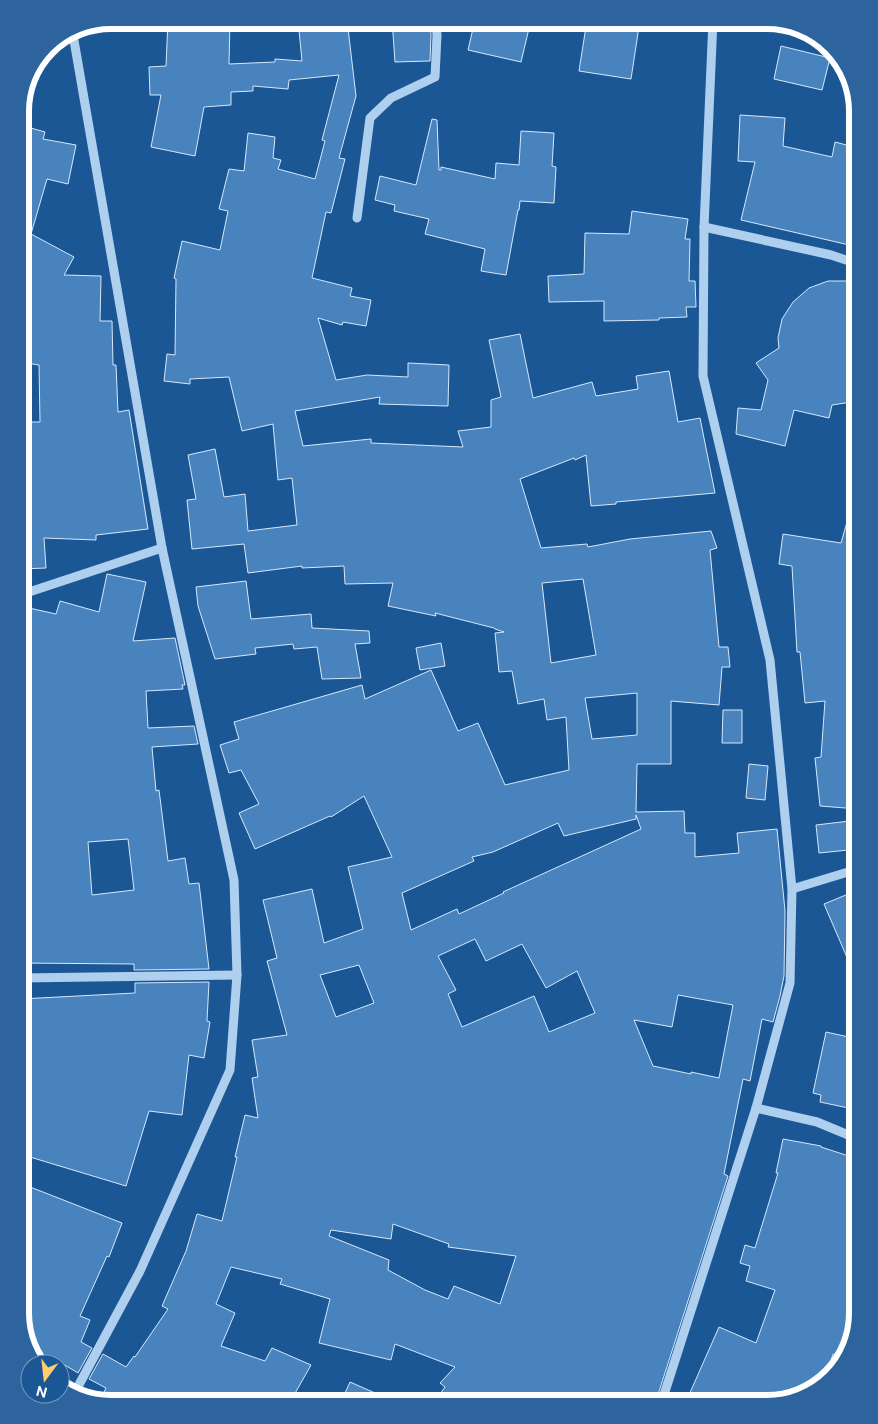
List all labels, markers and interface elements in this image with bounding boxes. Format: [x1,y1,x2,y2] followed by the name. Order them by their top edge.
[20,1354,70,1404] north arrow
[34,1382,49,1401] text: N

